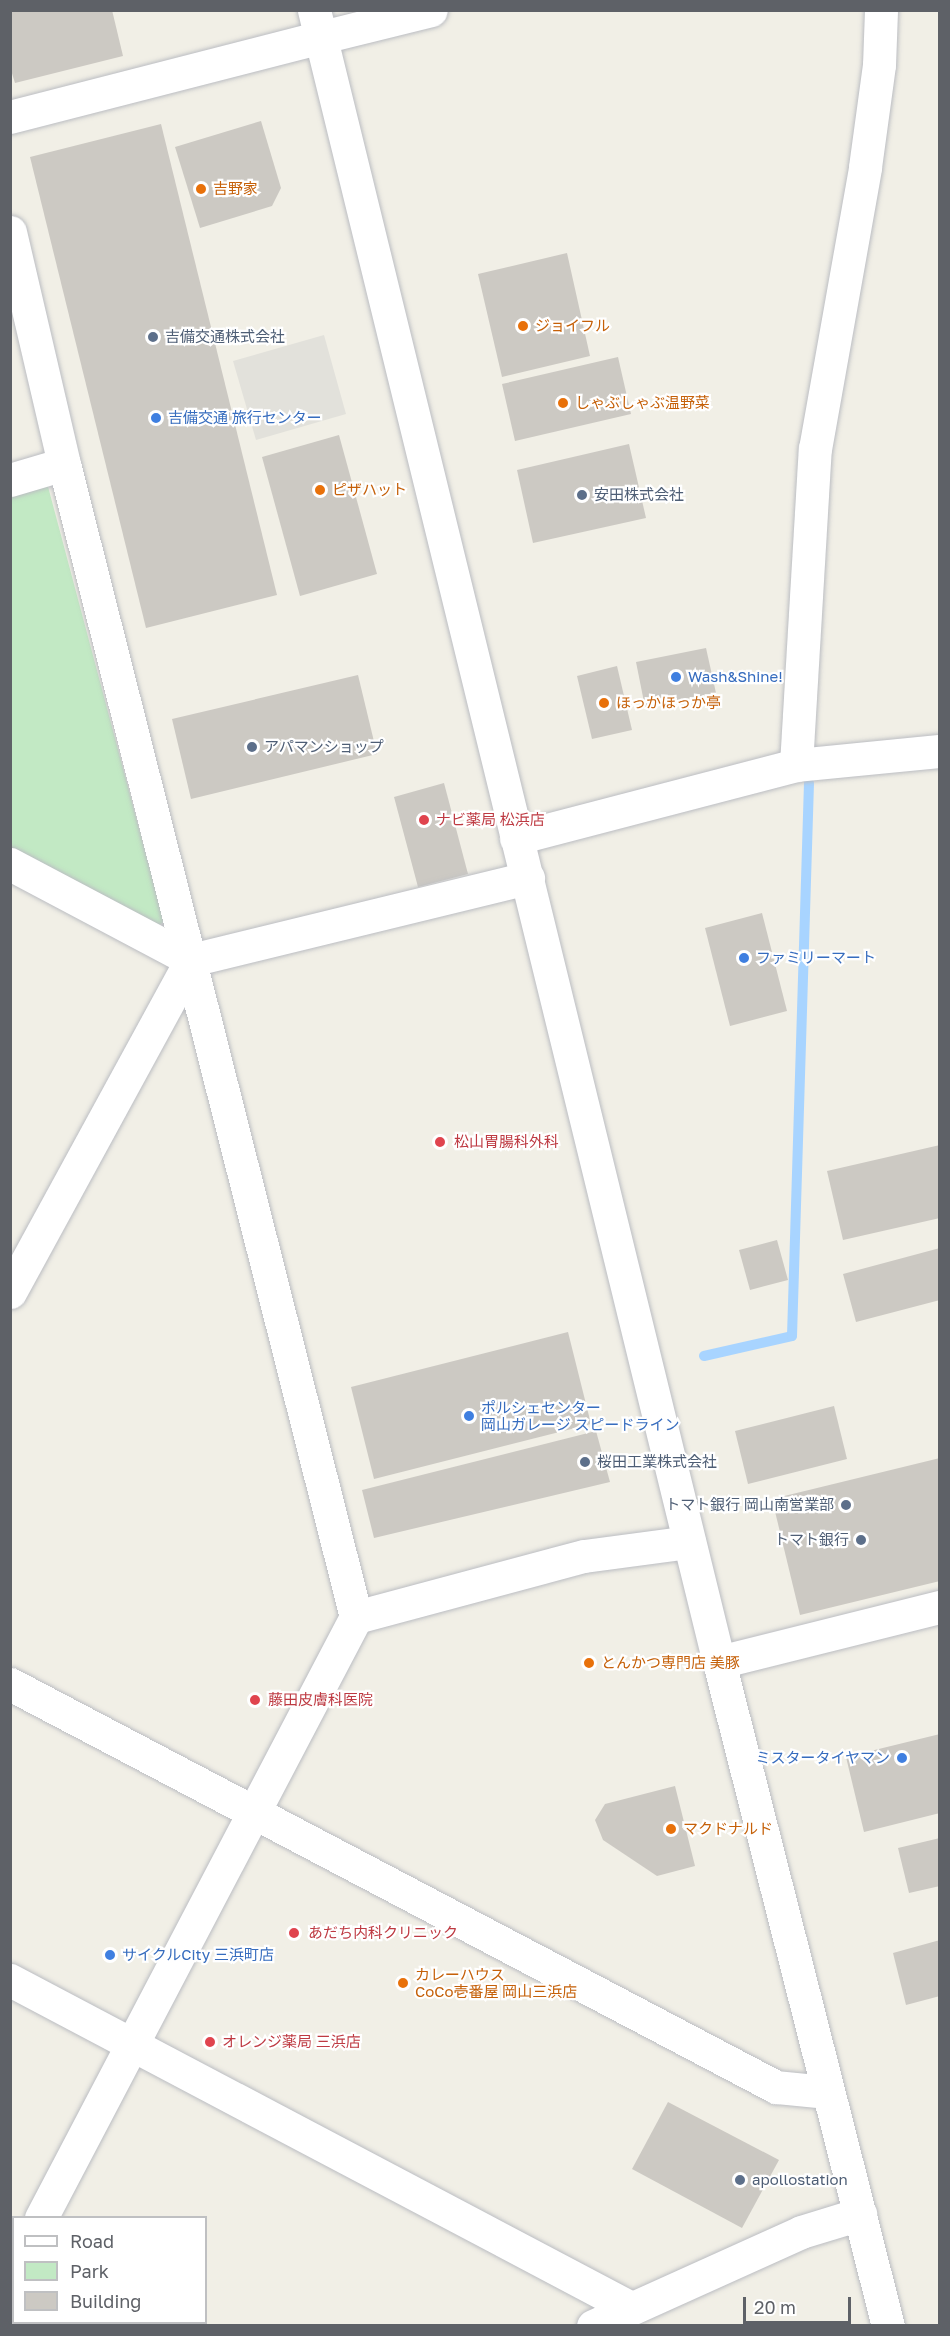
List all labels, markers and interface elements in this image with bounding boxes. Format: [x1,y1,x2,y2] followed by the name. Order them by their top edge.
[213,180,258,198] place label: 吉野家
[194,182,208,196] marker: 吉野家
[535,317,610,335] place label: ジョイフル
[516,319,530,333] marker: ジョイフル
[165,328,285,346] place label: 吉備交通株式会社
[146,330,160,344] marker: 吉備交通株式会社
[575,394,710,412] place label: しゃぶしゃぶ温野菜
[556,396,570,410] marker: しゃぶしゃぶ温野菜
[168,409,322,427] place label: 吉備交通 旅行センター
[149,411,163,425] marker: 吉備交通 旅行センター
[332,481,407,499] place label: ピザハット
[313,483,327,497] marker: ピザハット
[594,486,684,504] place label: 安田株式会社
[575,488,589,502] marker: 安田株式会社
[688,668,783,686] place label: Wash&Shine!
[669,670,683,684] marker: Wash&Shine!
[616,694,721,712] place label: ほっかほっか亭
[597,696,611,710] marker: ほっかほっか亭
[264,738,384,756] place label: アパマンショップ
[245,740,259,754] marker: アパマンショップ
[436,811,545,829] place label: ナビ薬局 松浜店
[417,813,431,827] marker: ナビ薬局 松浜店
[756,949,876,967] place label: ファミリーマート
[737,951,751,965] marker: ファミリーマート
[431,1133,449,1151] marker: 松山胃腸科外科
[454,1133,559,1151] place label: 松山胃腸科外科
[481,1398,680,1433] place label: ポルシェセンター 岡山ガレージ スピードライン
[462,1409,476,1423] marker: ポルシェセンター 岡山ガレージ スピードライン
[597,1453,717,1471] place label: 桜田工業株式会社
[578,1455,592,1469] marker: 桜田工業株式会社
[665,1496,834,1514] place label: トマト銀行 岡山南営業部
[839,1498,853,1512] marker: トマト銀行 岡山南営業部
[774,1531,849,1549] place label: トマト銀行
[854,1533,868,1547] marker: トマト銀行
[601,1654,740,1672] place label: とんかつ専門店 美豚
[582,1656,596,1670] marker: とんかつ専門店 美豚
[246,1691,264,1709] marker: 藤田皮膚科医院
[268,1691,373,1709] place label: 藤田皮膚科医院
[755,1749,890,1767] place label: ミスタータイヤマン
[895,1751,909,1765] marker: ミスタータイヤマン
[683,1820,773,1838] place label: マクドナルド
[664,1822,678,1836] marker: マクドナルド
[285,1924,303,1942] marker: あだち内科クリニック
[308,1924,458,1942] place label: あだち内科クリニック
[122,1946,275,1964] place label: サイクルCity 三浜町店
[103,1948,117,1962] marker: サイクルCity 三浜町店
[415,1965,577,2000] place label: カレーハウス CoCo壱番屋 岡山三浜店
[396,1976,410,1990] marker: カレーハウス CoCo壱番屋 岡山三浜店
[222,2033,361,2051] place label: オレンジ薬局 三浜店
[203,2035,217,2049] marker: オレンジ薬局 三浜店
[752,2171,848,2189] place label: apollostation
[733,2173,747,2187] marker: apollostation
[12,2216,207,2324] legend
[70,2230,114,2252] text: Road
[70,2260,109,2282] text: Park
[746,2285,854,2323] scale bar
[70,2290,141,2312] text: Building
[754,2296,796,2318] text: 20 m

